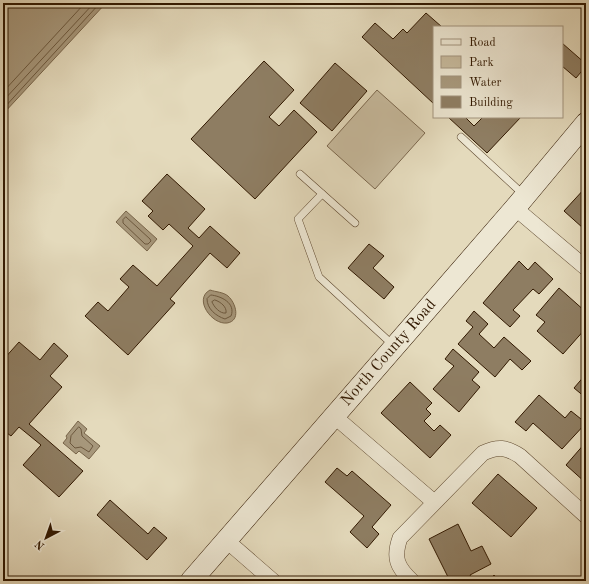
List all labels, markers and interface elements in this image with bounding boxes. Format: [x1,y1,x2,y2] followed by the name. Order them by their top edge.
[433,26,563,118] legend
[469,37,496,49] text: Road
[469,57,494,69] text: Park
[469,77,502,89] text: Water
[469,97,513,109] text: Building
[338,297,440,409] street label: North County Road
[26,518,66,558] north arrow
[33,537,47,551] text: N

